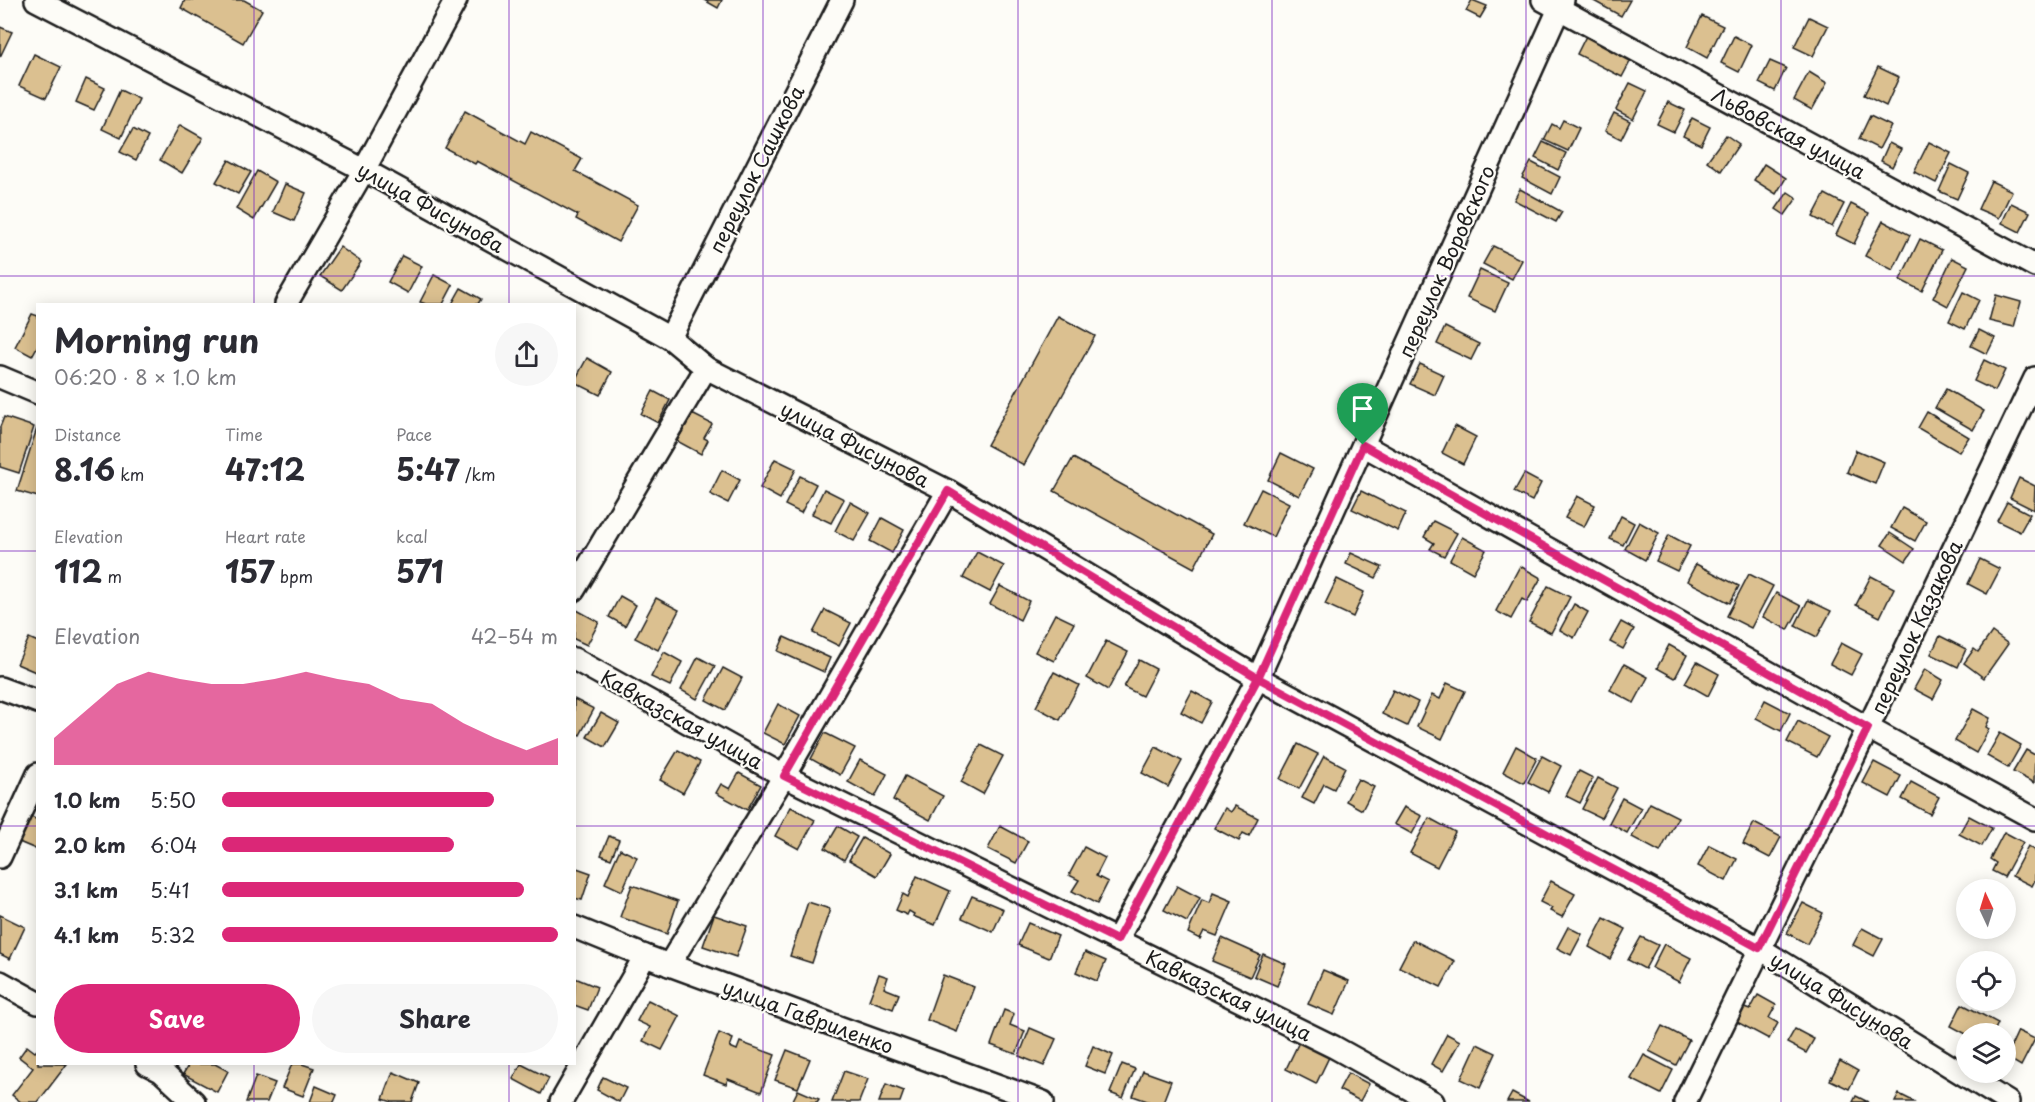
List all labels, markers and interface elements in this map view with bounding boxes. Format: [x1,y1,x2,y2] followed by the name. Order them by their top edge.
[701,79,812,258] street label: переулок Сашкова
[1707,80,1872,186] street label: Львовская улица
[352,154,510,260] street label: улица Фисунова
[1390,160,1502,362] street label: переулок Воровского
[54,314,259,364] text: Morning run
[495,323,558,386] button: share
[54,362,237,392] text: 06:20 · 8 × 1.0 km
[1337,383,1388,445] pin
[1346,392,1379,425] icon: arrive
[775,393,935,495] street label: улица Фисунова
[54,422,121,446] text: Distance
[225,422,263,446] text: Time
[396,422,432,446] text: Pace
[54,446,115,491] text: 8.16
[225,446,305,491] text: 47:12
[396,446,460,491] text: 5:47
[115,462,144,486] text: km
[460,462,496,486] text: /km
[54,524,123,548] text: Elevation
[225,524,306,548] text: Heart rate
[396,524,428,548] text: kcal
[1862,535,1970,719] street label: переулок Казакова
[54,548,102,593] text: 112
[225,548,275,593] text: 157
[396,548,444,593] text: 571
[102,564,122,588] text: m
[275,564,313,588] text: bpm
[54,621,140,651] text: Elevation
[471,621,558,651] text: 42–54 m
[595,662,769,776] street label: Кавказская улица
[54,785,121,815] text: 1.0 km
[150,785,196,815] text: 5:50
[54,830,126,860] text: 2.0 km
[150,830,198,860] text: 6:04
[54,875,118,905] text: 3.1 km
[150,875,190,905] text: 5:41
[1956,879,2016,939] north arrow
[1956,879,2016,1083] map controls
[54,920,119,950] text: 4.1 km
[150,920,195,950] text: 5:32
[1141,942,1318,1048] street label: Кавказская улица
[1765,944,1920,1056] street label: улица Фисунова
[1956,951,2016,1011] button: locate
[718,971,898,1061] street label: улица Гавриленко
[54,984,300,1053] button: Save
[312,984,558,1053] button: Share
[1956,1023,2016,1083] button: layers

